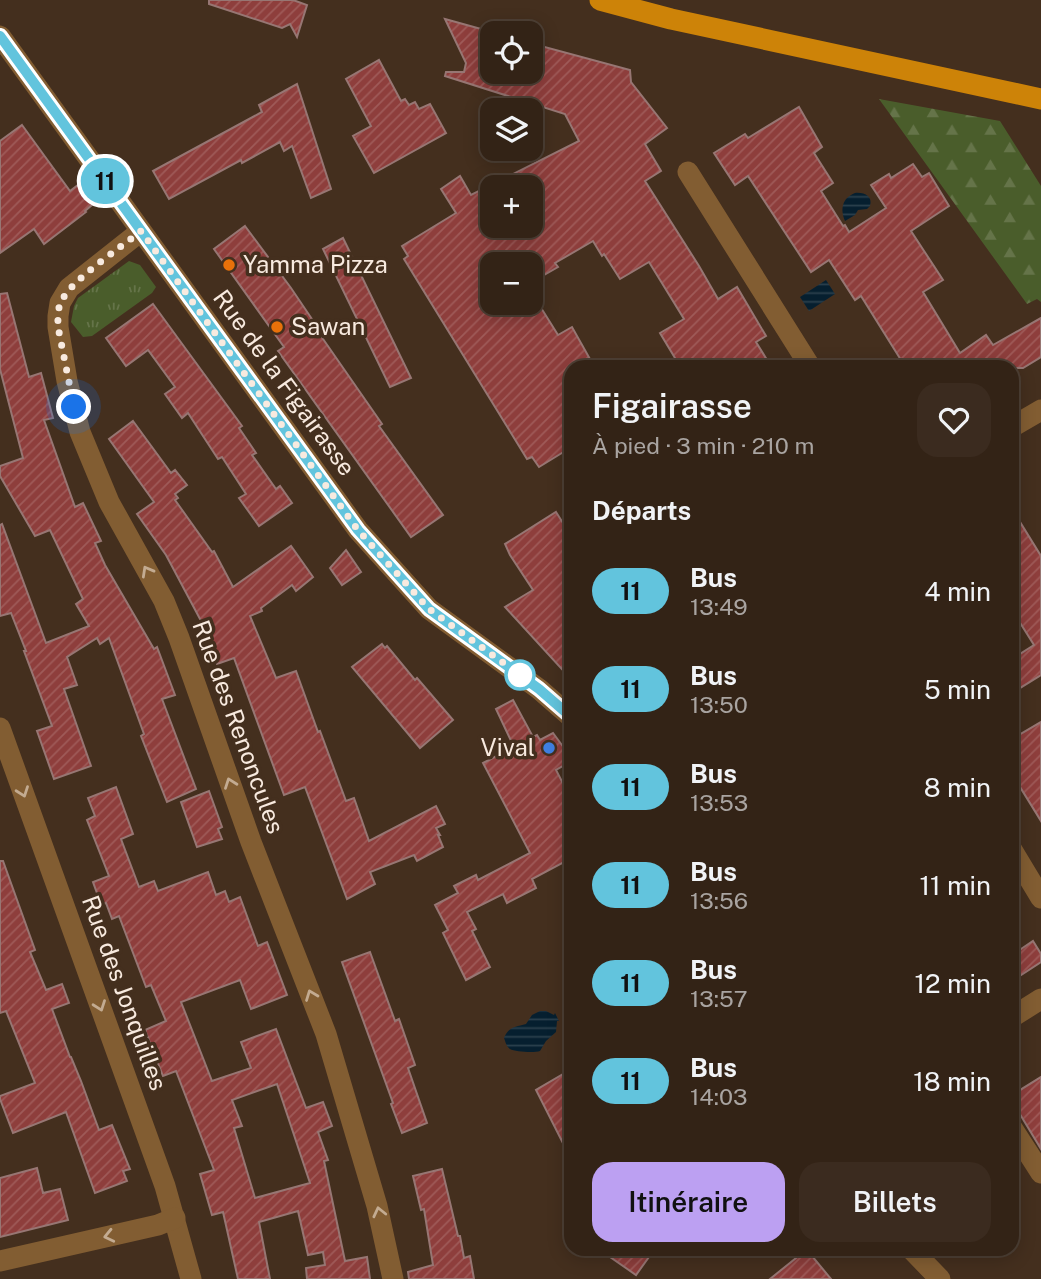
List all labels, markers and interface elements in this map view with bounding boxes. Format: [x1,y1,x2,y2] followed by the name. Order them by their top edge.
[480,21,543,315] map controls
[480,21,543,84] button: locate
[480,98,543,161] button: layers
[74,158,136,204] line badge: 11
[95,167,115,195] text: 11
[480,175,543,238] button: +
[243,250,388,278] place label: Yamma Pizza
[480,252,543,315] button: −
[221,257,237,273] marker: Yamma Pizza
[208,284,362,481] street label: Rue de la Figairasse
[291,312,365,340] place label: Sawan
[269,319,285,335] marker: Sawan
[917,383,991,457] button: heart
[592,387,752,425] text: Figairasse
[56,389,91,424] your location
[592,432,814,459] text: À pied · 3 min · 210 m
[592,495,691,526] text: Départs
[690,562,737,593] text: Bus
[142,566,155,578] one-way arrow
[924,576,991,607] text: 4 min
[620,577,641,605] text: 11
[690,593,748,620] text: 13:49
[187,616,291,837] street label: Rue des Renoncules
[505,660,535,690] unlabelled marker
[690,660,737,691] text: Bus
[924,674,991,705] text: 5 min
[620,675,641,703] text: 11
[690,691,748,718] text: 13:50
[481,733,535,761] place label: Vival
[541,740,557,756] marker: Vival
[690,758,737,789] text: Bus
[924,772,991,803] text: 8 min
[620,773,641,801] text: 11
[224,777,238,789] one-way arrow
[15,786,29,798] one-way arrow
[690,789,748,816] text: 13:53
[690,856,737,887] text: Bus
[919,870,991,901] text: 11 min
[620,871,641,899] text: 11
[690,887,748,914] text: 13:56
[77,891,173,1094] street label: Rue des Jonquilles
[690,954,737,985] text: Bus
[915,968,991,999] text: 12 min
[620,969,641,997] text: 11
[690,985,748,1012] text: 13:57
[305,990,319,1002] one-way arrow
[92,1000,106,1012] one-way arrow
[690,1052,737,1083] text: Bus
[913,1066,991,1097] text: 18 min
[620,1067,641,1095] text: 11
[690,1083,747,1110] text: 14:03
[592,1162,785,1242] button: Itinéraire
[799,1162,991,1242] button: Billets
[372,1206,387,1218] one-way arrow
[103,1228,115,1243] one-way arrow

